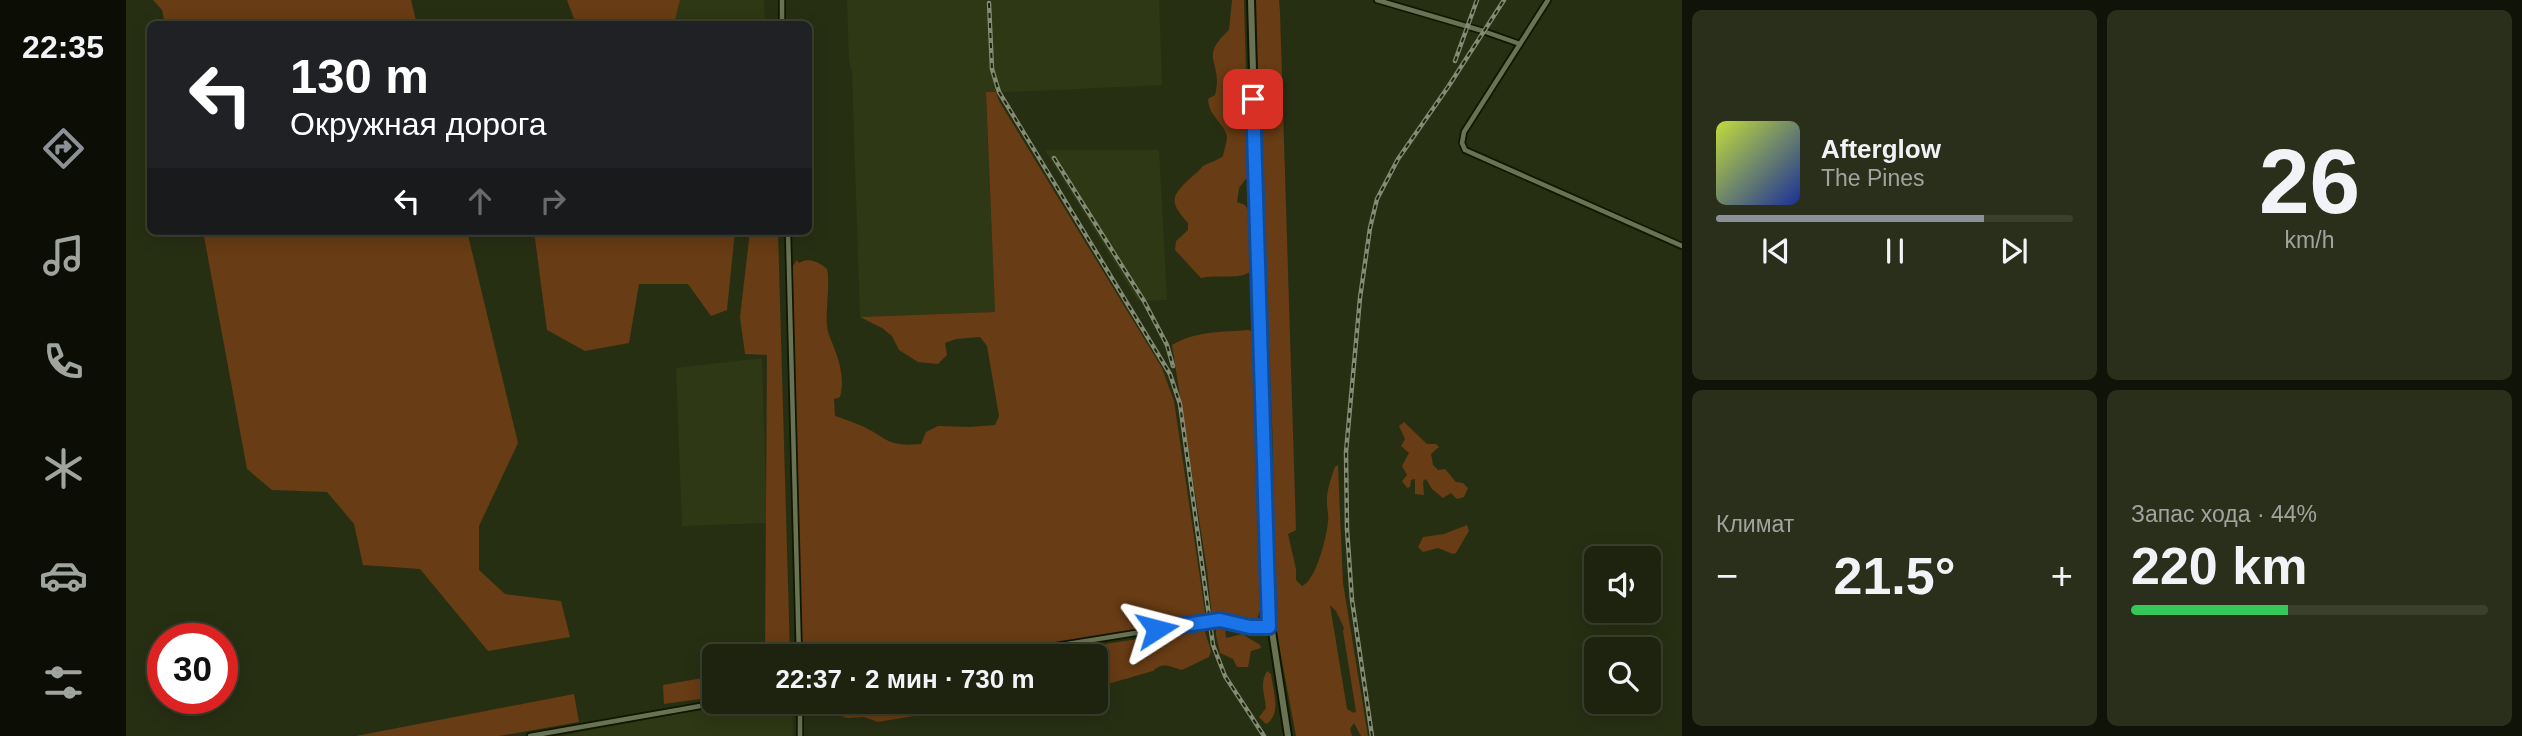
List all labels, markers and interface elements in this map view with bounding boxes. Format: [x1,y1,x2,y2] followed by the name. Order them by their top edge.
[22,29,104,65] text: 22:35
[175,49,266,140] icon: left
[290,49,429,103] text: 130 m
[1223,69,1283,129] pin
[1234,80,1272,118] icon: arrive
[290,106,547,142] text: Окружная дорога
[39,124,88,173] icon: directions
[2259,131,2360,232] text: 26
[1821,134,1941,164] text: Afterglow
[1821,165,1925,191] text: The Pines
[388,182,426,220] icon: left
[461,182,499,220] icon: ahead
[534,182,572,220] icon: right
[2285,227,2334,253] text: km/h
[39,231,88,280] icon: music
[1757,232,1795,270] icon: previous
[1876,232,1914,270] icon: pause
[1995,232,2033,270] icon: next
[39,337,88,386] icon: phone
[39,444,88,493] icon: climate
[2131,501,2317,527] text: Запас хода · 44%
[1716,511,1794,537] text: Климат
[2131,537,2307,595] text: 220 km
[1584,546,1661,714] map controls
[1584,546,1661,623] button: sound
[1833,547,1956,605] text: 21.5°
[39,551,88,600] icon: car
[1716,555,1738,597] text: −
[2051,555,2073,597] text: +
[1120,592,1194,666] position arrow
[147,623,238,714] speed limit sign: 30
[1584,637,1661,714] button: search
[39,658,88,707] icon: filters
[775,664,1035,694] text: 22:37 · 2 мин · 730 m

